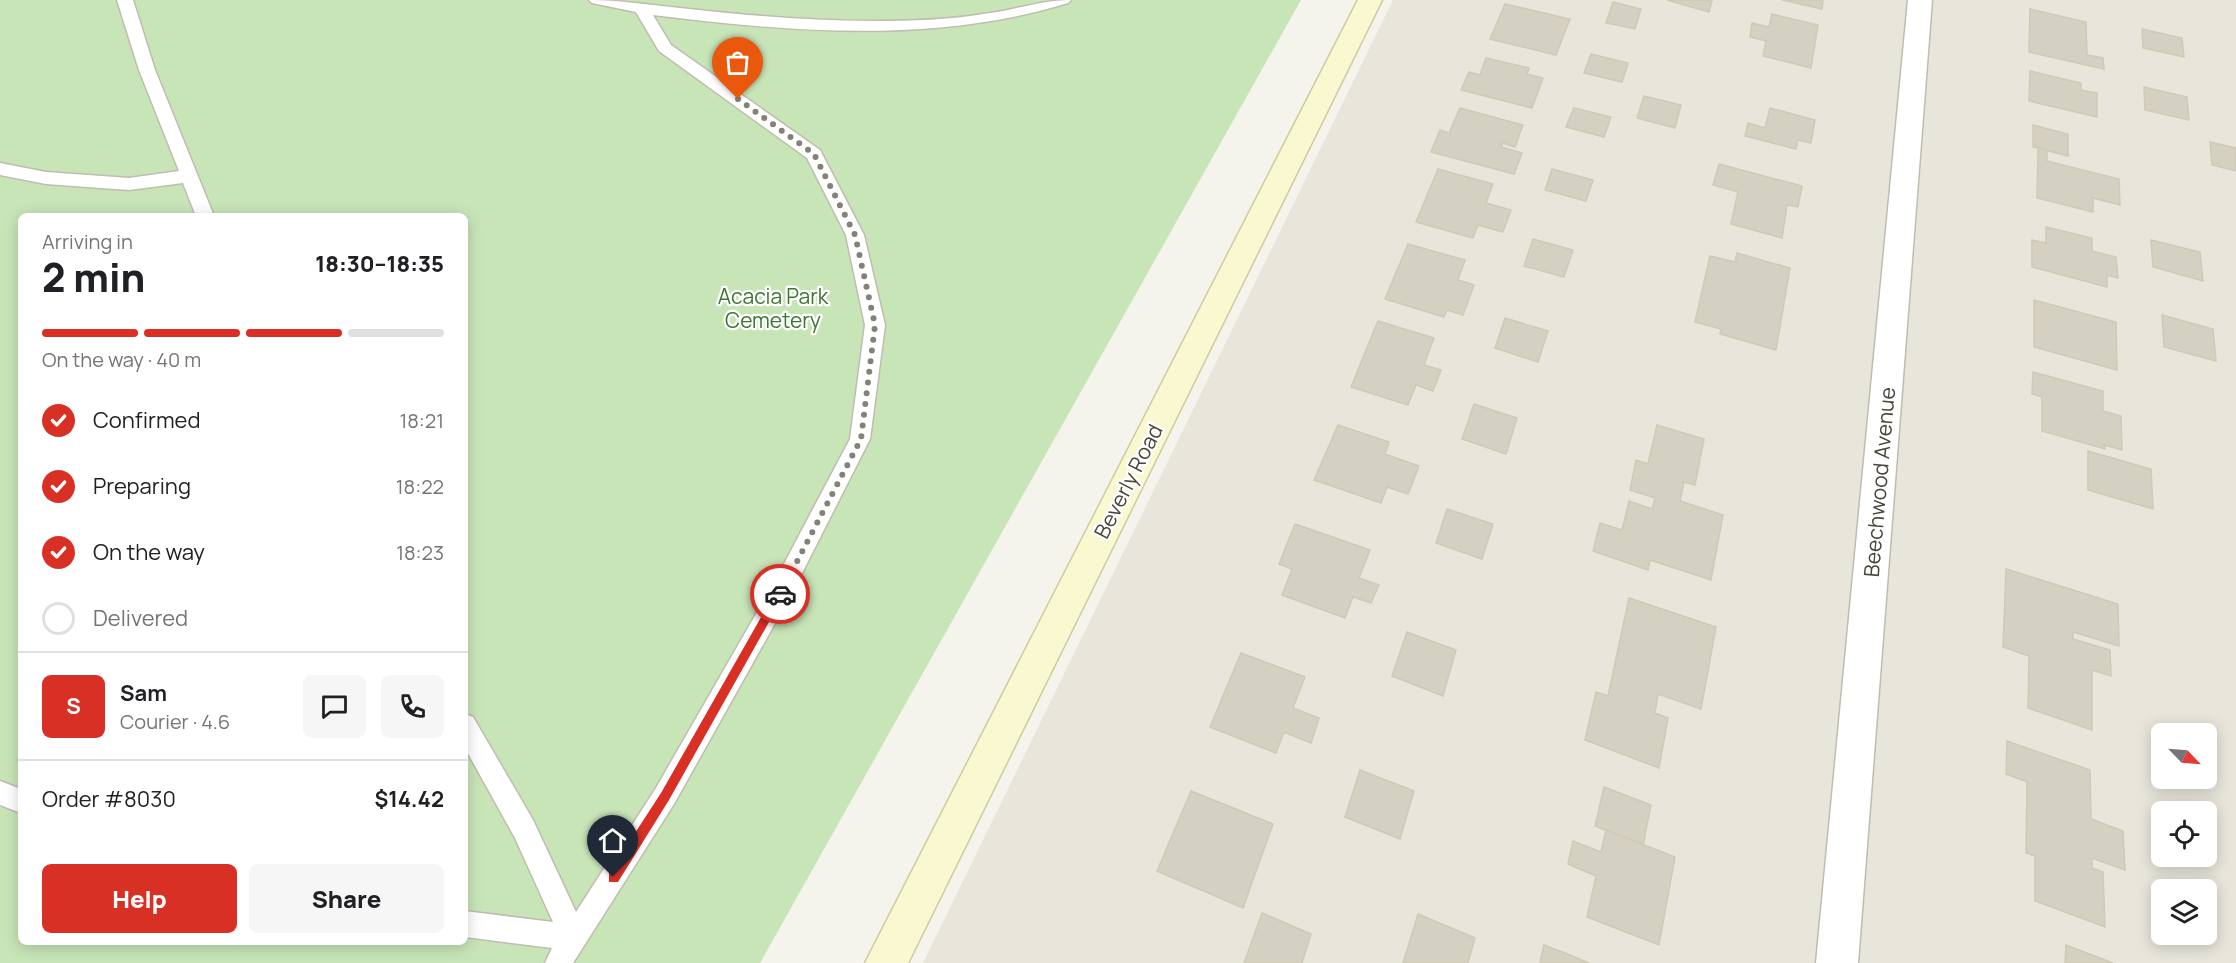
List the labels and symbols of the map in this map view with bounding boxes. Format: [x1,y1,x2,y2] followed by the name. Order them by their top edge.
[712,37,763,99] pin
[718,282,829,334] park label: Acacia Park Cemetery
[1857,386,1901,578] street label: Beechwood Avenue
[1087,419,1169,543] street label: Beverly Road
[750,564,810,624] courier
[2151,723,2217,789] north arrow
[587,815,638,877] pin

